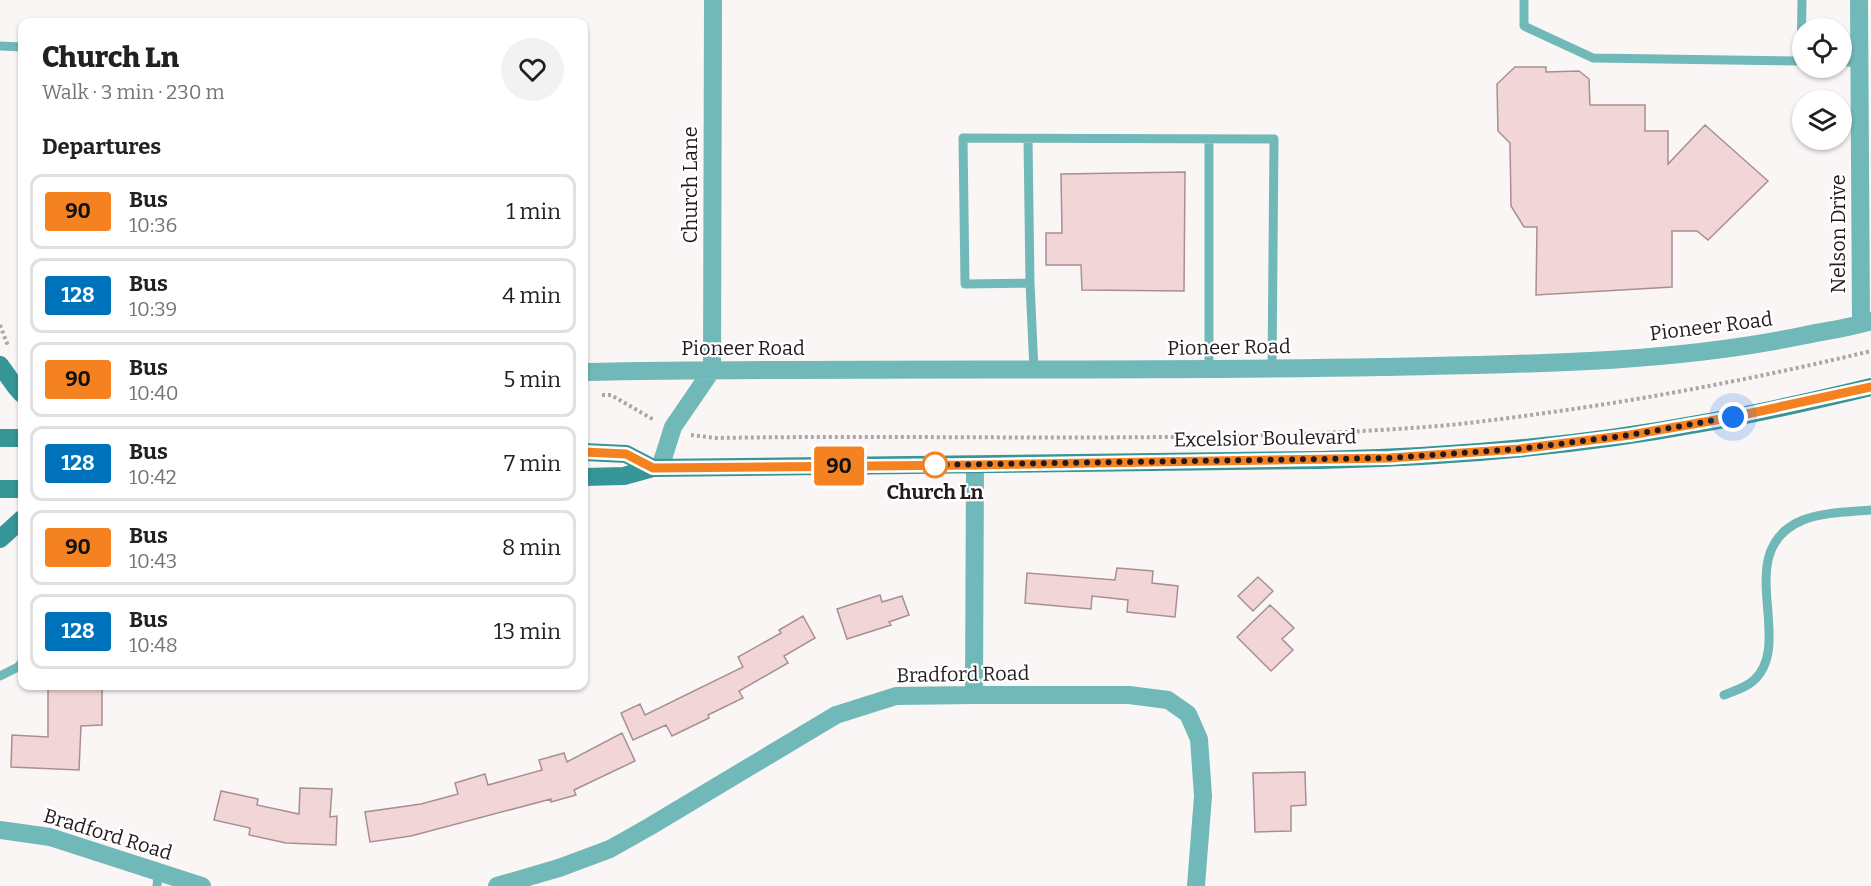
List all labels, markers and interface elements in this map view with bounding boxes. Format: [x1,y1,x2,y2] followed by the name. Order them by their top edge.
[1792,18,1852,150] map controls
[1792,18,1852,78] button: locate
[501,38,564,101] button: heart
[42,41,179,74] text: Church Ln
[42,80,225,104] text: Walk · 3 min · 230 m
[1792,90,1852,150] button: layers
[678,126,702,244] street label: Church Lane
[42,133,161,160] text: Departures
[1826,174,1850,294] street label: Nelson Drive
[129,186,168,213] text: Bus
[65,198,91,224] text: 90
[506,198,561,225] text: 1 min
[129,213,177,237] text: 10:36
[129,270,168,297] text: Bus
[61,282,95,308] text: 128
[502,282,561,309] text: 4 min
[129,297,177,321] text: 10:39
[1648,307,1774,345] street label: Pioneer Road
[1167,334,1291,360] street label: Pioneer Road
[681,336,805,360] street label: Pioneer Road
[129,354,168,381] text: Bus
[65,366,91,392] text: 90
[503,366,561,393] text: 5 min
[129,381,179,405] text: 10:40
[1718,402,1748,432] your location
[1173,424,1357,452] street label: Excelsior Boulevard
[129,438,168,465] text: Bus
[812,446,866,486] line badge: 90
[61,450,95,476] text: 128
[504,450,561,477] text: 7 min
[922,452,948,478] marker: Church Ln
[826,453,852,479] text: 90
[129,465,177,489] text: 10:42
[887,480,984,504] place label: Church Ln
[129,522,168,549] text: Bus
[65,534,91,560] text: 90
[502,534,561,561] text: 8 min
[129,549,177,573] text: 10:43
[129,606,168,633] text: Bus
[61,618,95,644] text: 128
[494,618,561,645] text: 13 min
[129,633,178,657] text: 10:48
[896,661,1030,687] street label: Bradford Road
[41,803,175,865] street label: Bradford Road

